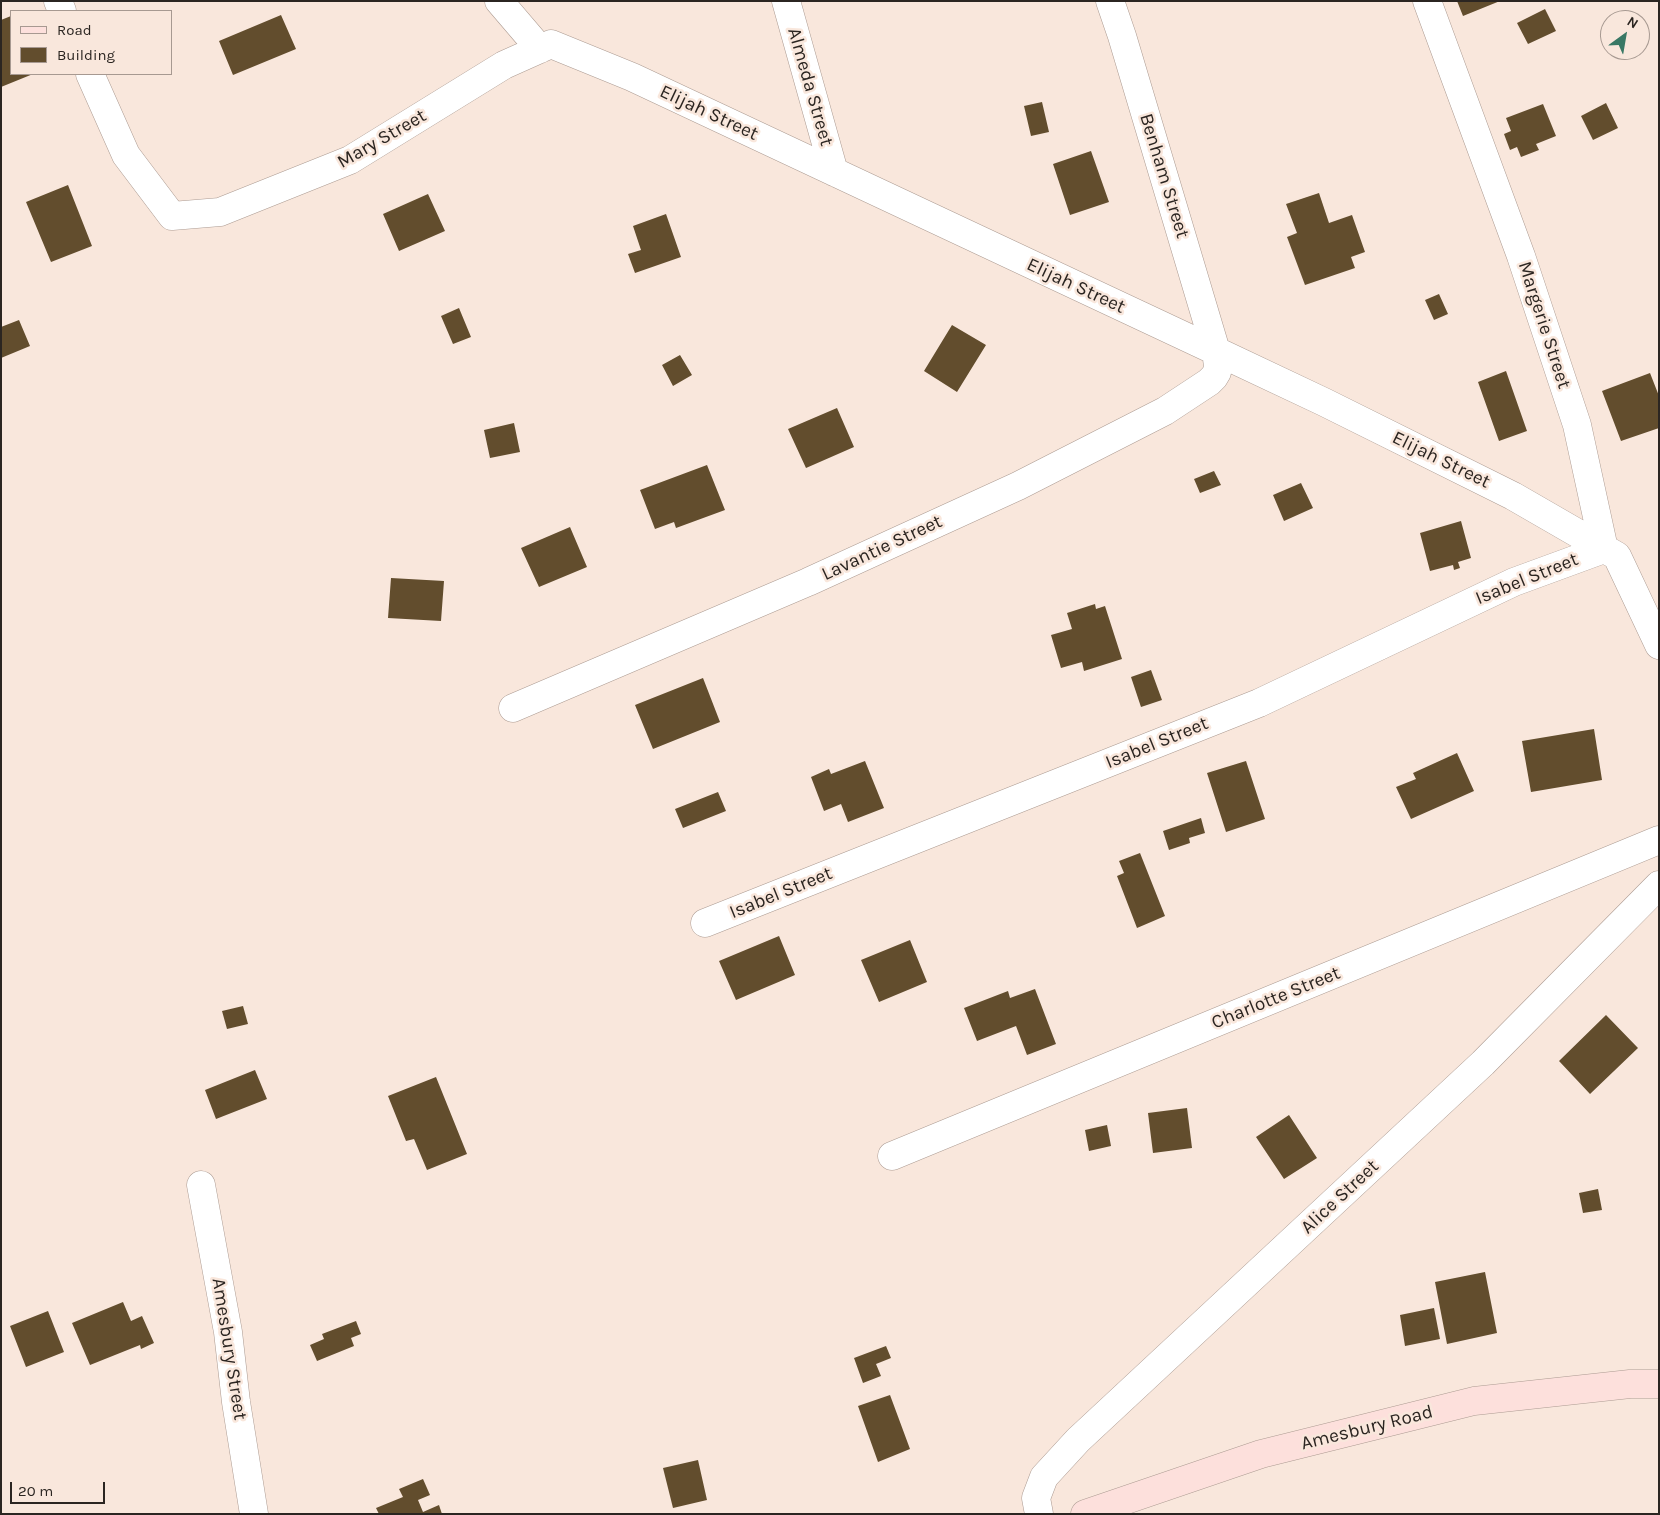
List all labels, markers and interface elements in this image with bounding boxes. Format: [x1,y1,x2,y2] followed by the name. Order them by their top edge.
[10,10,172,75] legend
[1600,10,1650,60] north arrow
[1624,13,1641,33] text: N
[57,21,92,39] text: Road
[782,25,838,149] street label: Almeda Street
[57,46,115,64] text: Building
[656,80,762,146] street label: Elijah Street
[333,104,431,174] street label: Mary Street
[1134,111,1194,241] street label: Benham Street
[1023,253,1129,319] street label: Elijah Street
[1513,258,1575,392] street label: Margerie Street
[1388,426,1494,494] street label: Elijah Street
[818,510,946,586] street label: Lavantie Street
[1472,548,1582,610] street label: Isabel Street
[1102,712,1212,774] street label: Isabel Street
[726,862,836,924] street label: Isabel Street
[1208,962,1344,1034] street label: Charlotte Street
[1296,1155,1384,1239] street label: Alice Street
[207,1276,251,1422] street label: Amesbury Street
[1299,1401,1435,1455] street label: Amesbury Road
[12,1472,108,1504] scale bar
[18,1482,53,1500] text: 20 m

